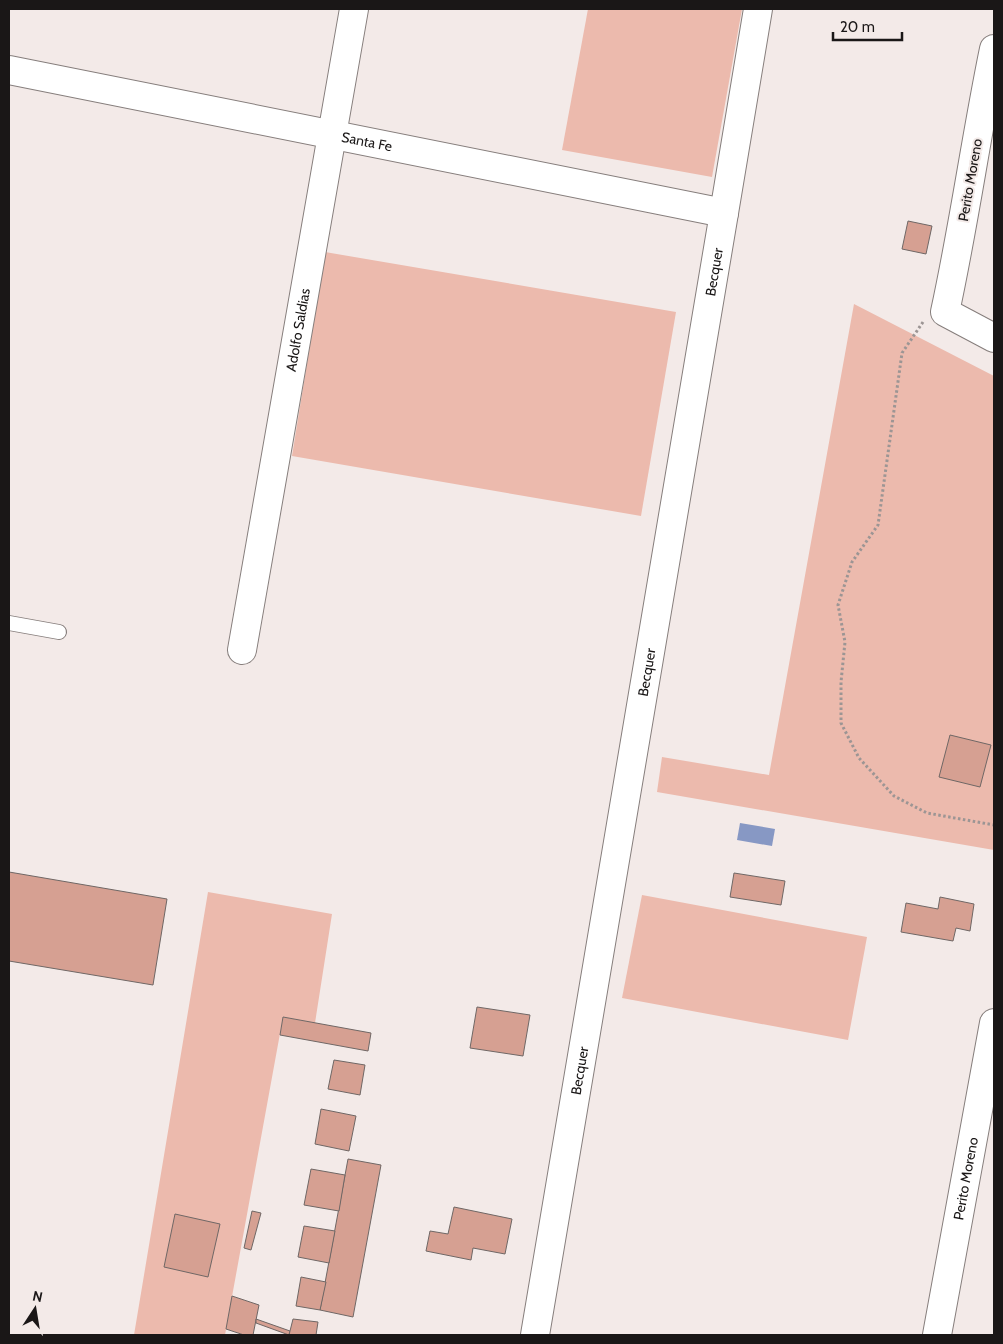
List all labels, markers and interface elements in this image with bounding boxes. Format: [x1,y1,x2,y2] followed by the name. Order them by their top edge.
[833,10,902,42] scale bar
[840,18,875,36] text: 20 m
[340,128,394,155] street label: Santa Fe
[954,137,986,223] street label: Perito Moreno
[701,246,727,297] street label: Becquer
[282,287,314,373] street label: Adolfo Saldias
[634,646,660,698] street label: Becquer
[567,1045,593,1096] street label: Becquer
[949,1135,982,1221] street label: Perito Moreno
[10,1284,60,1334] north arrow
[31,1286,44,1306] text: N

